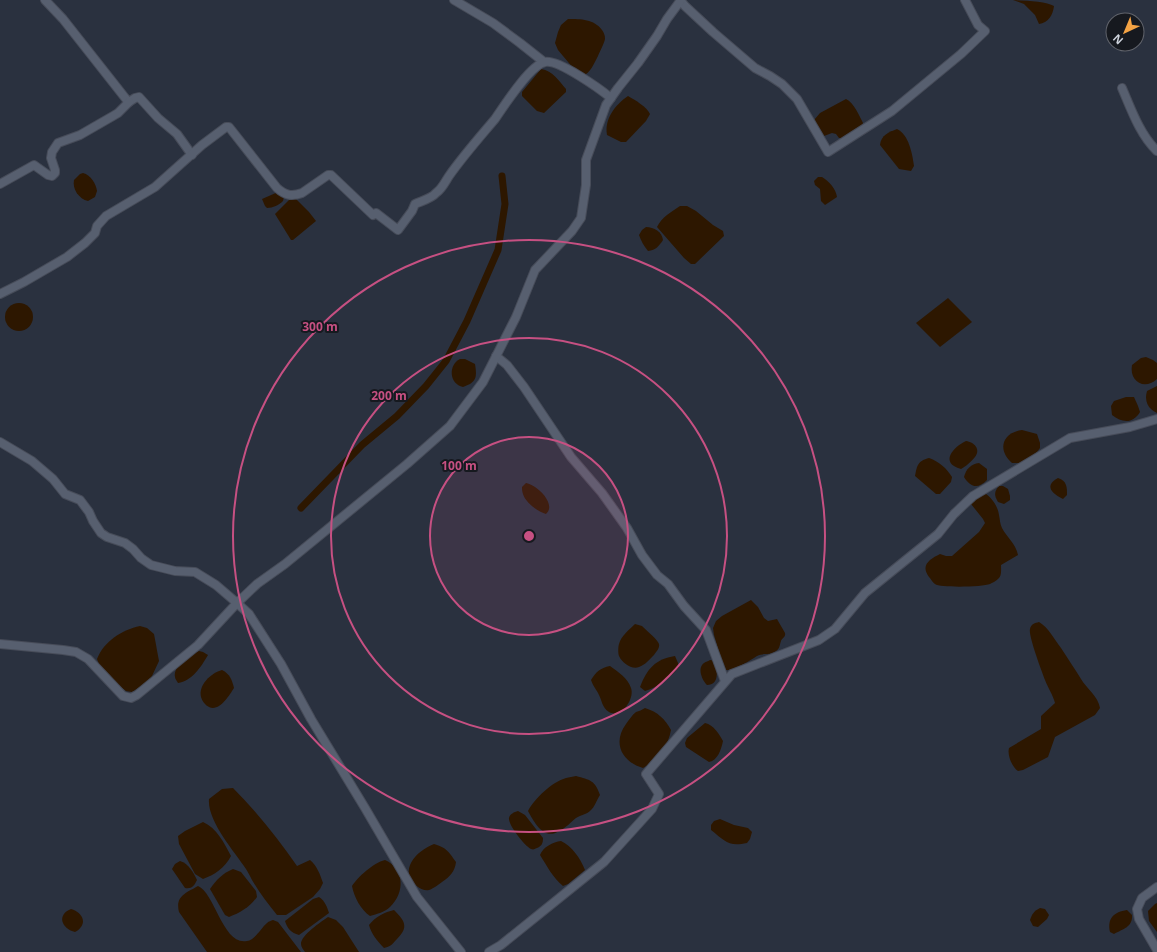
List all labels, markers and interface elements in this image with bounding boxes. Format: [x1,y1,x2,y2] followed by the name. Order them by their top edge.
[1105,12,1145,52] north arrow
[1109,31,1126,48] text: N
[302,318,338,335] text: 300 m
[371,387,407,404] text: 200 m
[441,457,477,474] text: 100 m
[522,529,536,543] centre of rings

